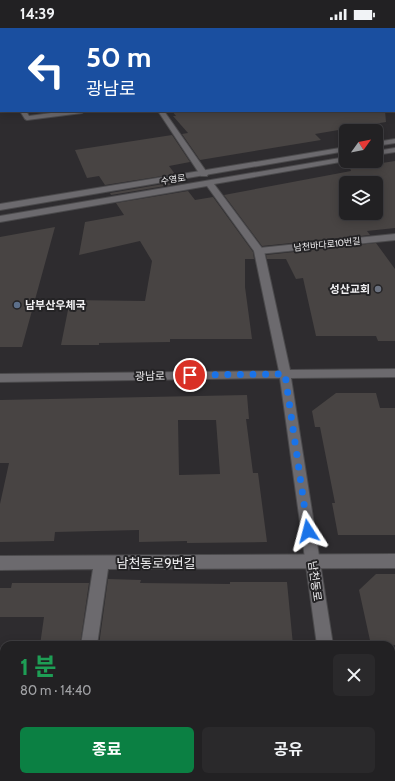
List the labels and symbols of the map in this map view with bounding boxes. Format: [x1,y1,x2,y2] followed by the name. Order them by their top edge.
[339,124,383,168] north arrow
[160,172,186,186] street label: 수영로
[293,235,361,253] street label: 남천바다로10번길
[330,282,370,296] place label: 성산교회
[373,284,383,294] marker: 성산교회
[25,298,86,312] place label: 남부산우체국
[12,300,22,310] marker: 남부산우체국
[173,358,207,392] pin
[135,369,165,383] street label: 광남로
[287,510,329,552] position arrow
[116,555,196,571] street label: 남천동로9번길
[305,560,325,602] street label: 남천동로

